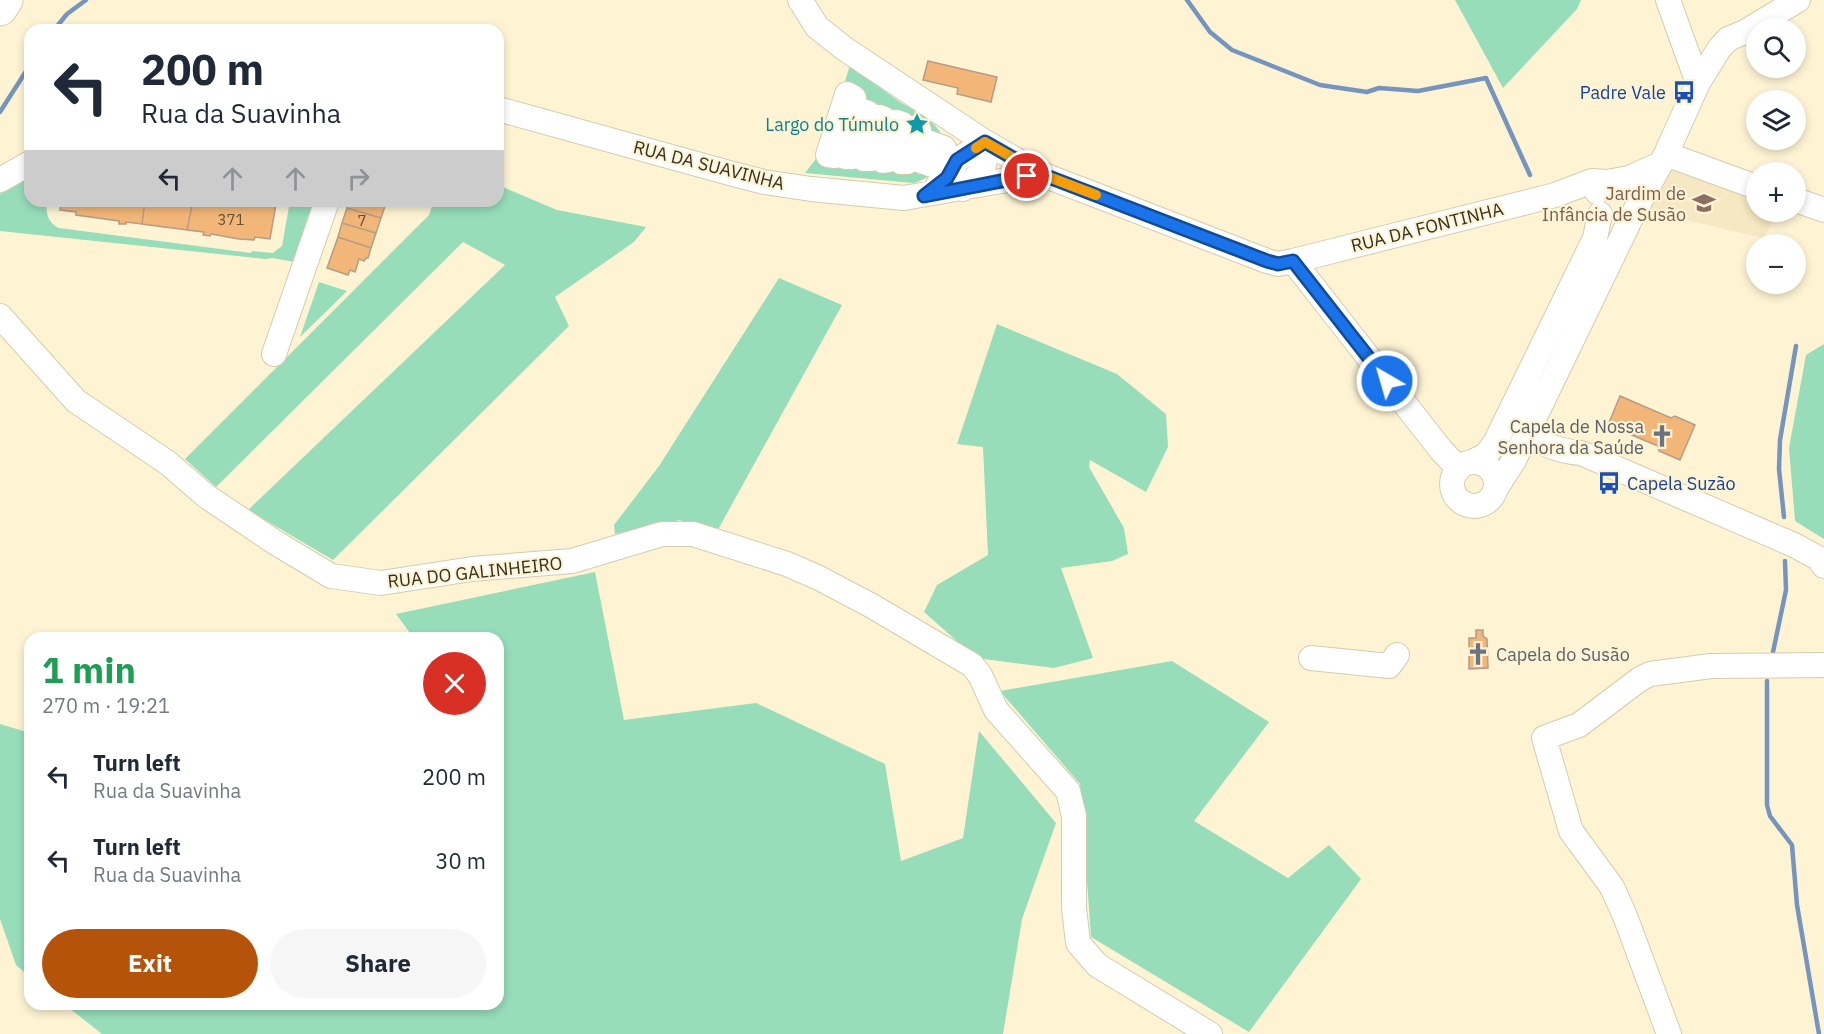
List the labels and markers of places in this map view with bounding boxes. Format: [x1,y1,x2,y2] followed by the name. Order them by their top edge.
[1671,79,1697,105] bus stop icon: Padre Vale
[1580,81,1666,104] place label: Padre Vale
[904,111,930,137] place icon: Largo do Túmulo
[765,113,899,136] place label: Largo do Túmulo
[1001,150,1052,201] pin
[1542,182,1686,226] place label: Jardim de Infância de Susão
[1691,190,1717,216] school or university icon: Jardim de Infância de Susão
[1498,415,1644,459] place label: Capela de Nossa Senhora da Saúde
[1649,423,1675,449] church icon: Capela de Nossa Senhora da Saúde
[1596,470,1622,496] bus stop icon: Capela Suzão
[1627,472,1736,495] place label: Capela Suzão
[1465,641,1491,667] church icon: Capela do Susão
[1496,643,1630,666] place label: Capela do Susão

